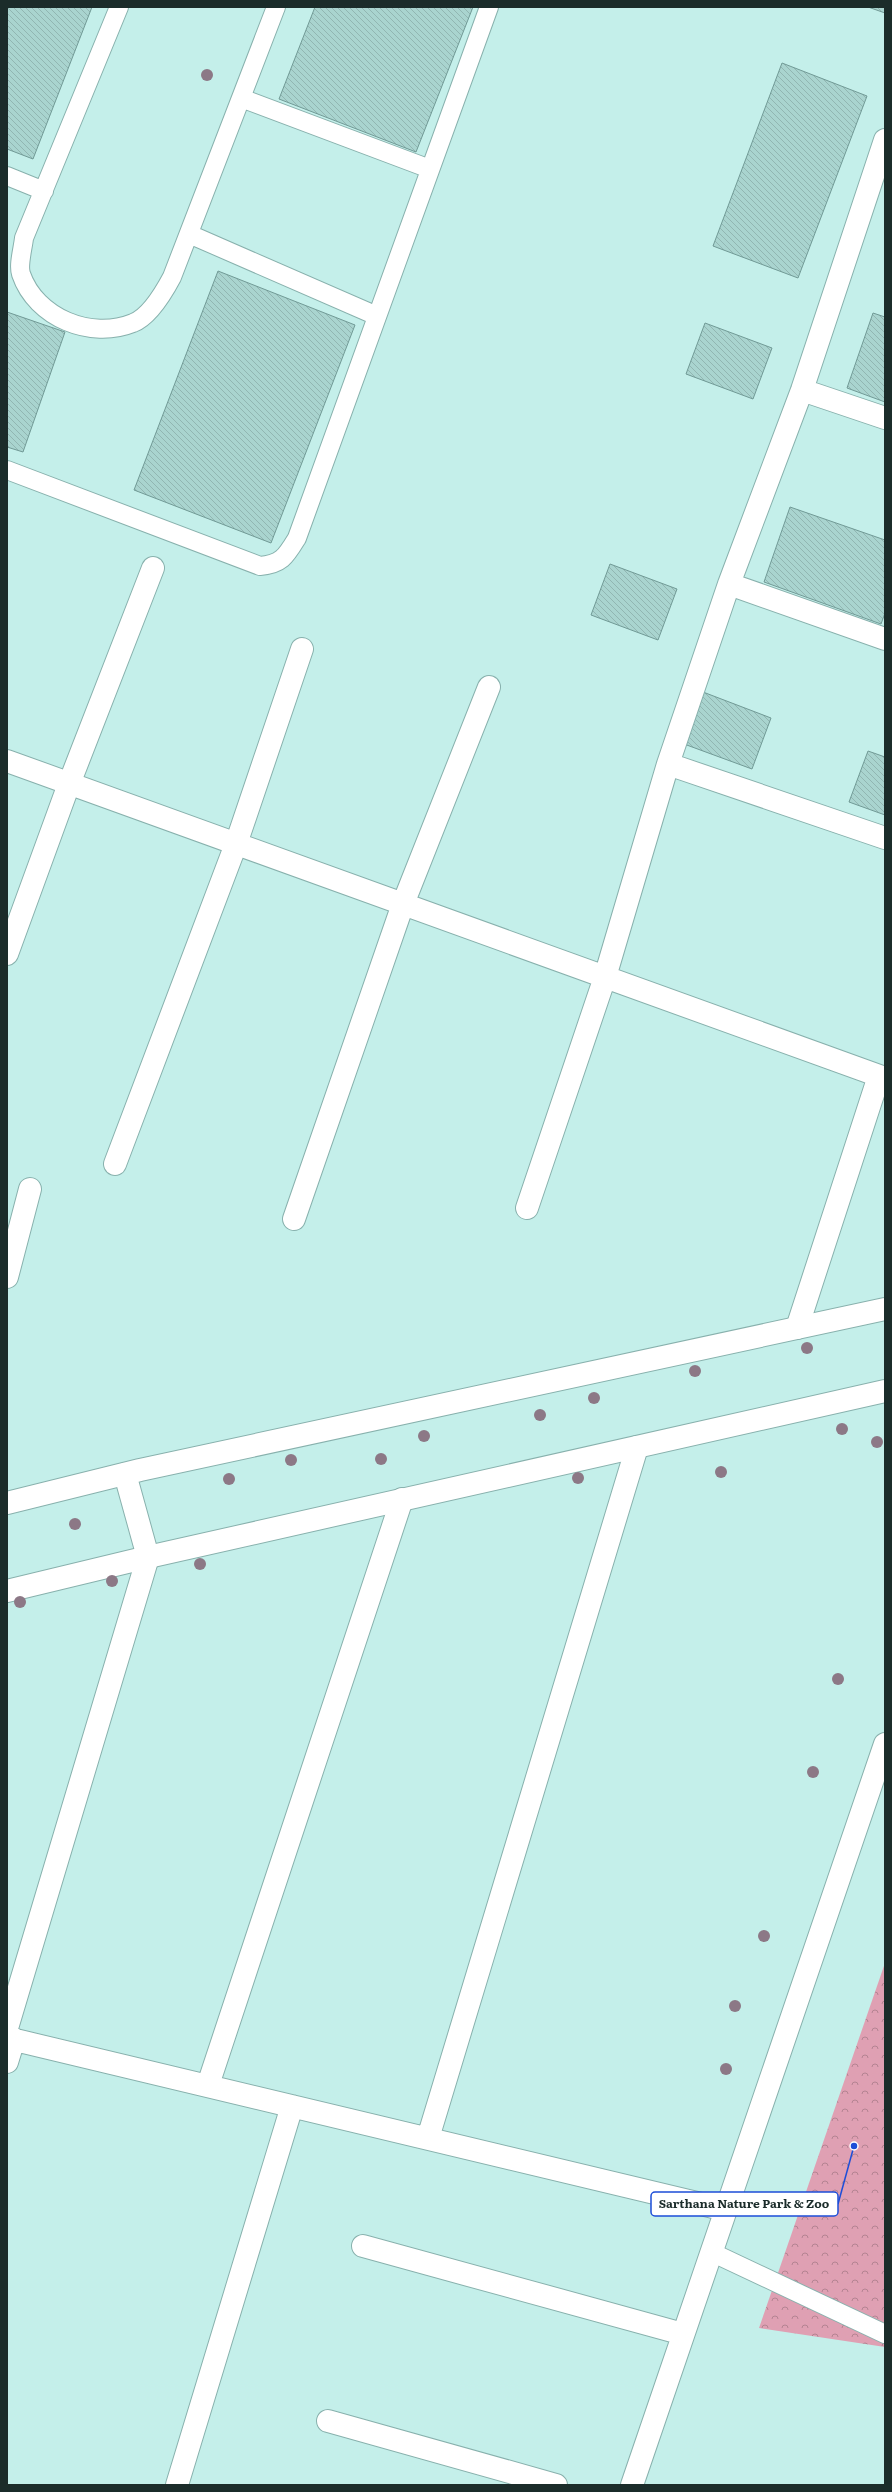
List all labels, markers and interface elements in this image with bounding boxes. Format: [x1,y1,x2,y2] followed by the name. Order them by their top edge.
[651,2192,838,2216] callout: Sarthana Nature Park & Zoo
[659,2194,830,2212] text: Sarthana Nature Park & Zoo

